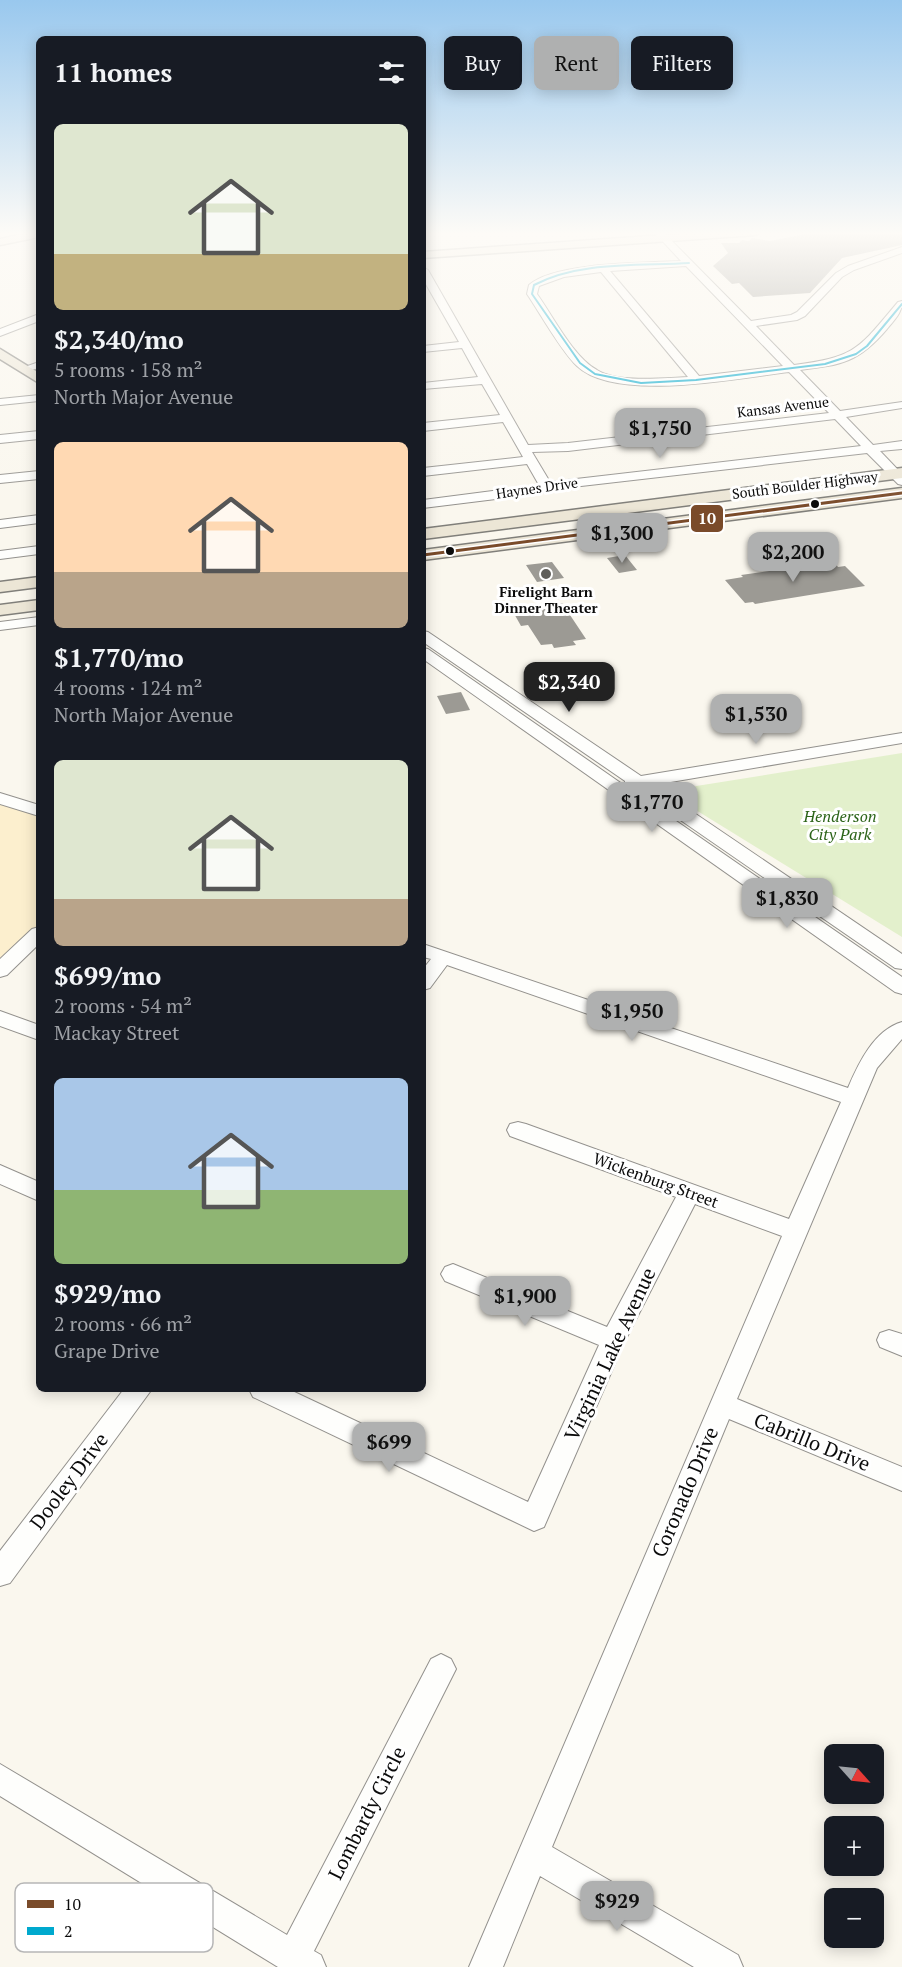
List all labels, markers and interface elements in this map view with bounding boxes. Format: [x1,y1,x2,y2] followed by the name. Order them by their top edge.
[444,36,522,90] chip: Buy
[534,36,619,90] chip: Rent
[631,36,733,90] chip: Filters
[54,55,172,89] text: 11 homes
[375,56,408,89] icon: filters
[177,163,285,271] icon: home
[54,322,184,356] text: $2,340/mo
[54,356,202,383] text: 5 rooms · 158 m²
[54,383,233,410] text: North Major Avenue
[736,391,830,422] street label: Kansas Avenue
[611,408,709,459] pin: $1,750
[629,414,691,441] text: $1,750
[731,466,880,503] street label: South Boulder Highway
[495,472,579,503] street label: Haynes Drive
[177,481,285,589] icon: home
[809,498,821,510] unlabelled marker
[690,504,724,533] line badge: 10
[698,507,716,529] text: 10
[573,513,671,564] pin: $1,300
[591,519,653,546] text: $1,300
[744,532,842,583] pin: $2,200
[762,538,824,565] text: $2,200
[444,545,456,557] unlabelled marker
[539,567,553,581] marker: Firelight Barn Dinner Theater
[494,582,598,617] place label: Firelight Barn Dinner Theater
[54,640,184,674] text: $1,770/mo
[520,662,618,713] pin: $2,340
[538,668,600,695] text: $2,340
[54,674,202,701] text: 4 rooms · 124 m²
[707,694,805,745] pin: $1,530
[725,700,787,727] text: $1,530
[54,701,233,728] text: North Major Avenue
[603,782,701,833] pin: $1,770
[621,788,683,815] text: $1,770
[177,799,285,907] icon: home
[802,805,877,845] park label: Henderson City Park
[738,878,836,929] pin: $1,830
[756,884,818,911] text: $1,830
[54,958,161,992] text: $699/mo
[583,991,681,1042] pin: $1,950
[54,992,192,1019] text: 2 rooms · 54 m²
[601,997,663,1024] text: $1,950
[54,1019,180,1046] text: Mackay Street
[177,1117,285,1225] icon: home
[590,1147,722,1213] street label: Wickenburg Street
[558,1263,662,1445] street label: Virginia Lake Avenue
[54,1276,161,1310] text: $929/mo
[476,1276,574,1327] pin: $1,900
[494,1282,556,1309] text: $1,900
[54,1310,192,1337] text: 2 rooms · 66 m²
[54,1337,159,1364] text: Grape Drive
[750,1406,874,1477] street label: Cabrillo Drive
[353,1422,425,1473] pin: $699
[645,1423,724,1561] street label: Coronado Drive
[23,1427,114,1535] street label: Dooley Drive
[366,1428,412,1455] text: $699
[321,1742,412,1884] street label: Lombardy Circle
[824,1744,884,1804] north arrow
[824,1744,884,1948] map controls
[824,1816,884,1876] button: +
[581,1881,653,1932] pin: $929
[15,1883,213,1952] legend
[594,1887,640,1914] text: $929
[824,1888,884,1948] button: −
[64,1893,81,1915] text: 10
[64,1920,73,1942] text: 2

